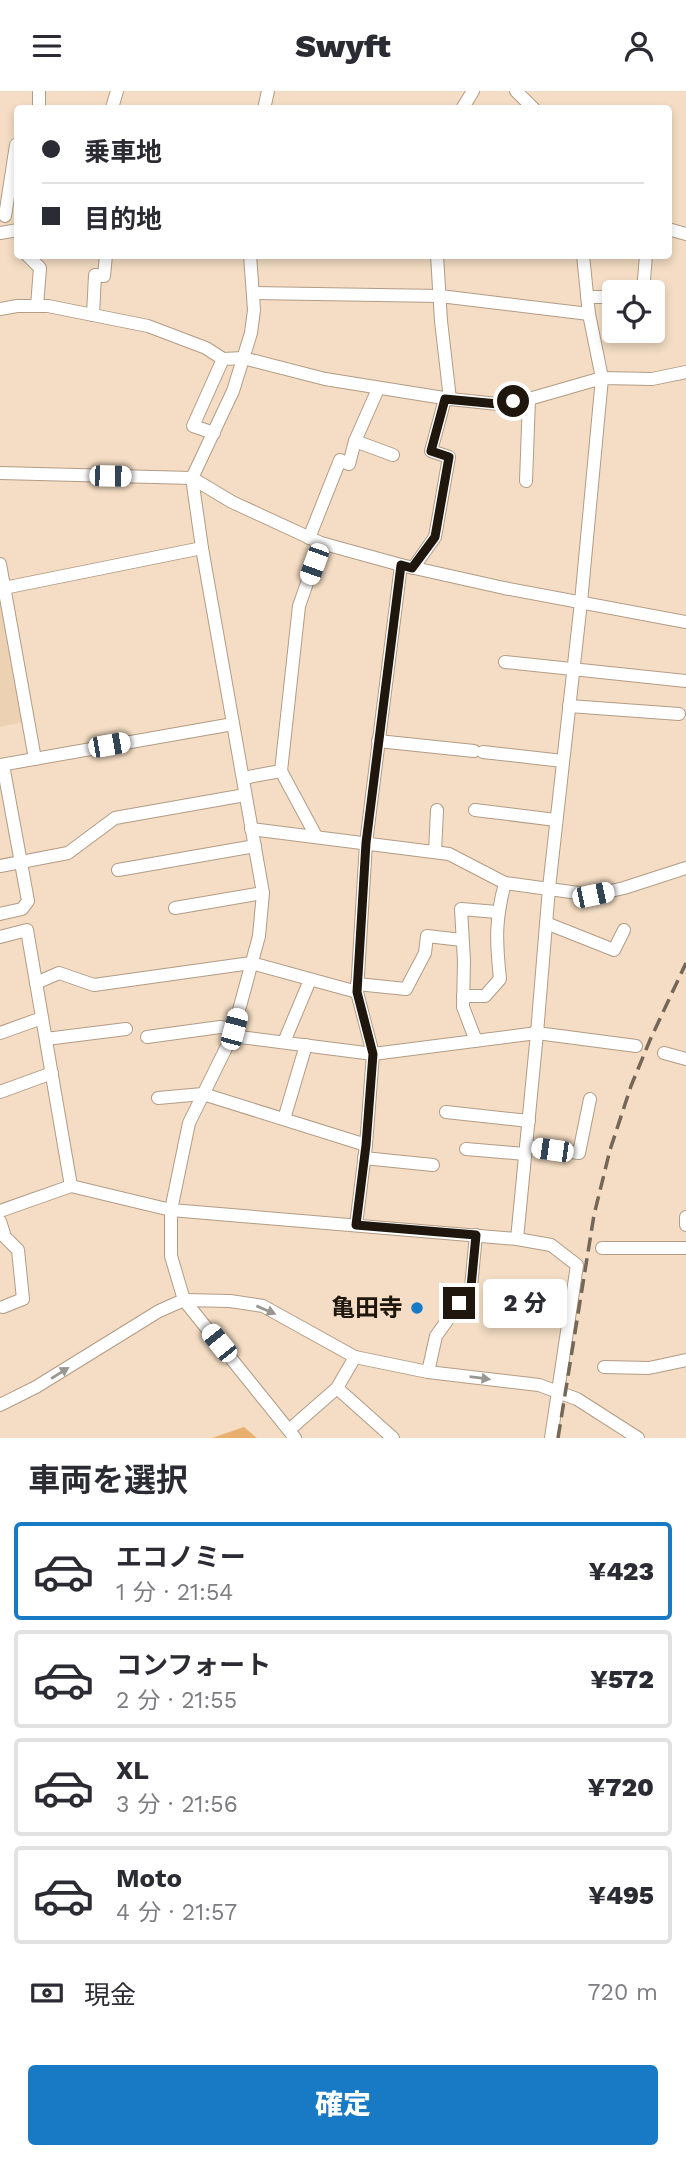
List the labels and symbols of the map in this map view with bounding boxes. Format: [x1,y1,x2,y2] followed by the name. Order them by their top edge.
[497,385,529,417] route start
[89,465,132,487] car
[297,541,332,587] car
[87,731,132,759] car
[571,880,616,910] car
[219,1006,250,1052] car
[530,1137,575,1163] car
[484,1279,568,1327] callout: 2 分
[443,1287,475,1319] route end
[331,1294,403,1322] place label: 亀田寺
[409,1300,425,1316] marker: 亀田寺
[256,1304,277,1315] one-way arrow
[198,1320,241,1366] car
[50,1366,69,1379] one-way arrow
[469,1373,491,1384] one-way arrow

